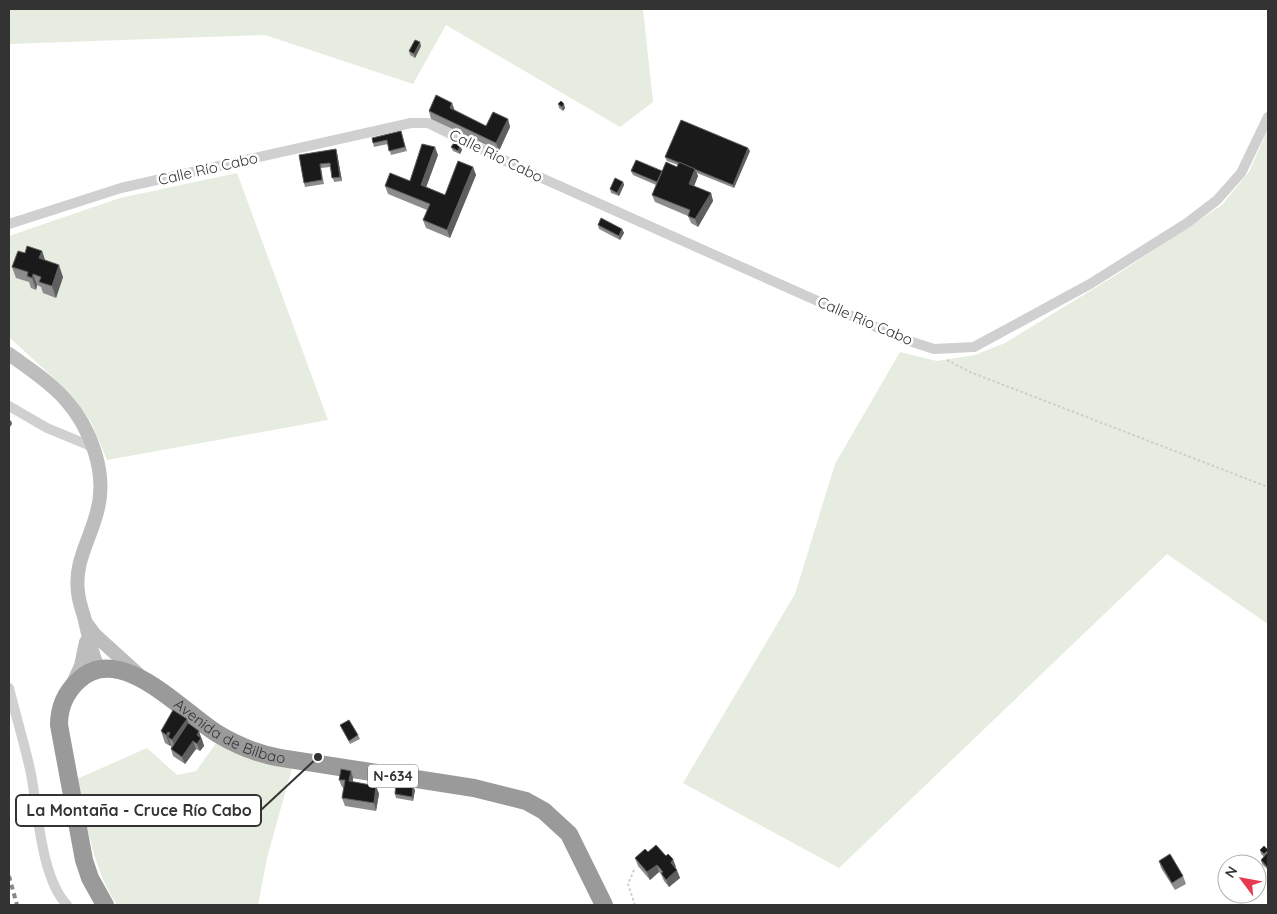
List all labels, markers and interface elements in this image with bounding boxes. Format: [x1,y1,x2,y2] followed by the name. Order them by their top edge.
[446,125,546,186] street label: Calle Rio Cabo
[156,148,260,189] street label: Calle Río Cabo
[815,292,916,349] street label: Calle Rio Cabo
[170,694,287,768] street label: Avenida de Bilbao
[368,764,418,788] road number: N-634
[16,795,261,826] callout: La Montaña - Cruce Río Cabo
[26,800,252,820] text: La Montaña - Cruce Río Cabo
[1217,854,1267,904] north arrow
[1221,863,1241,881] text: N

